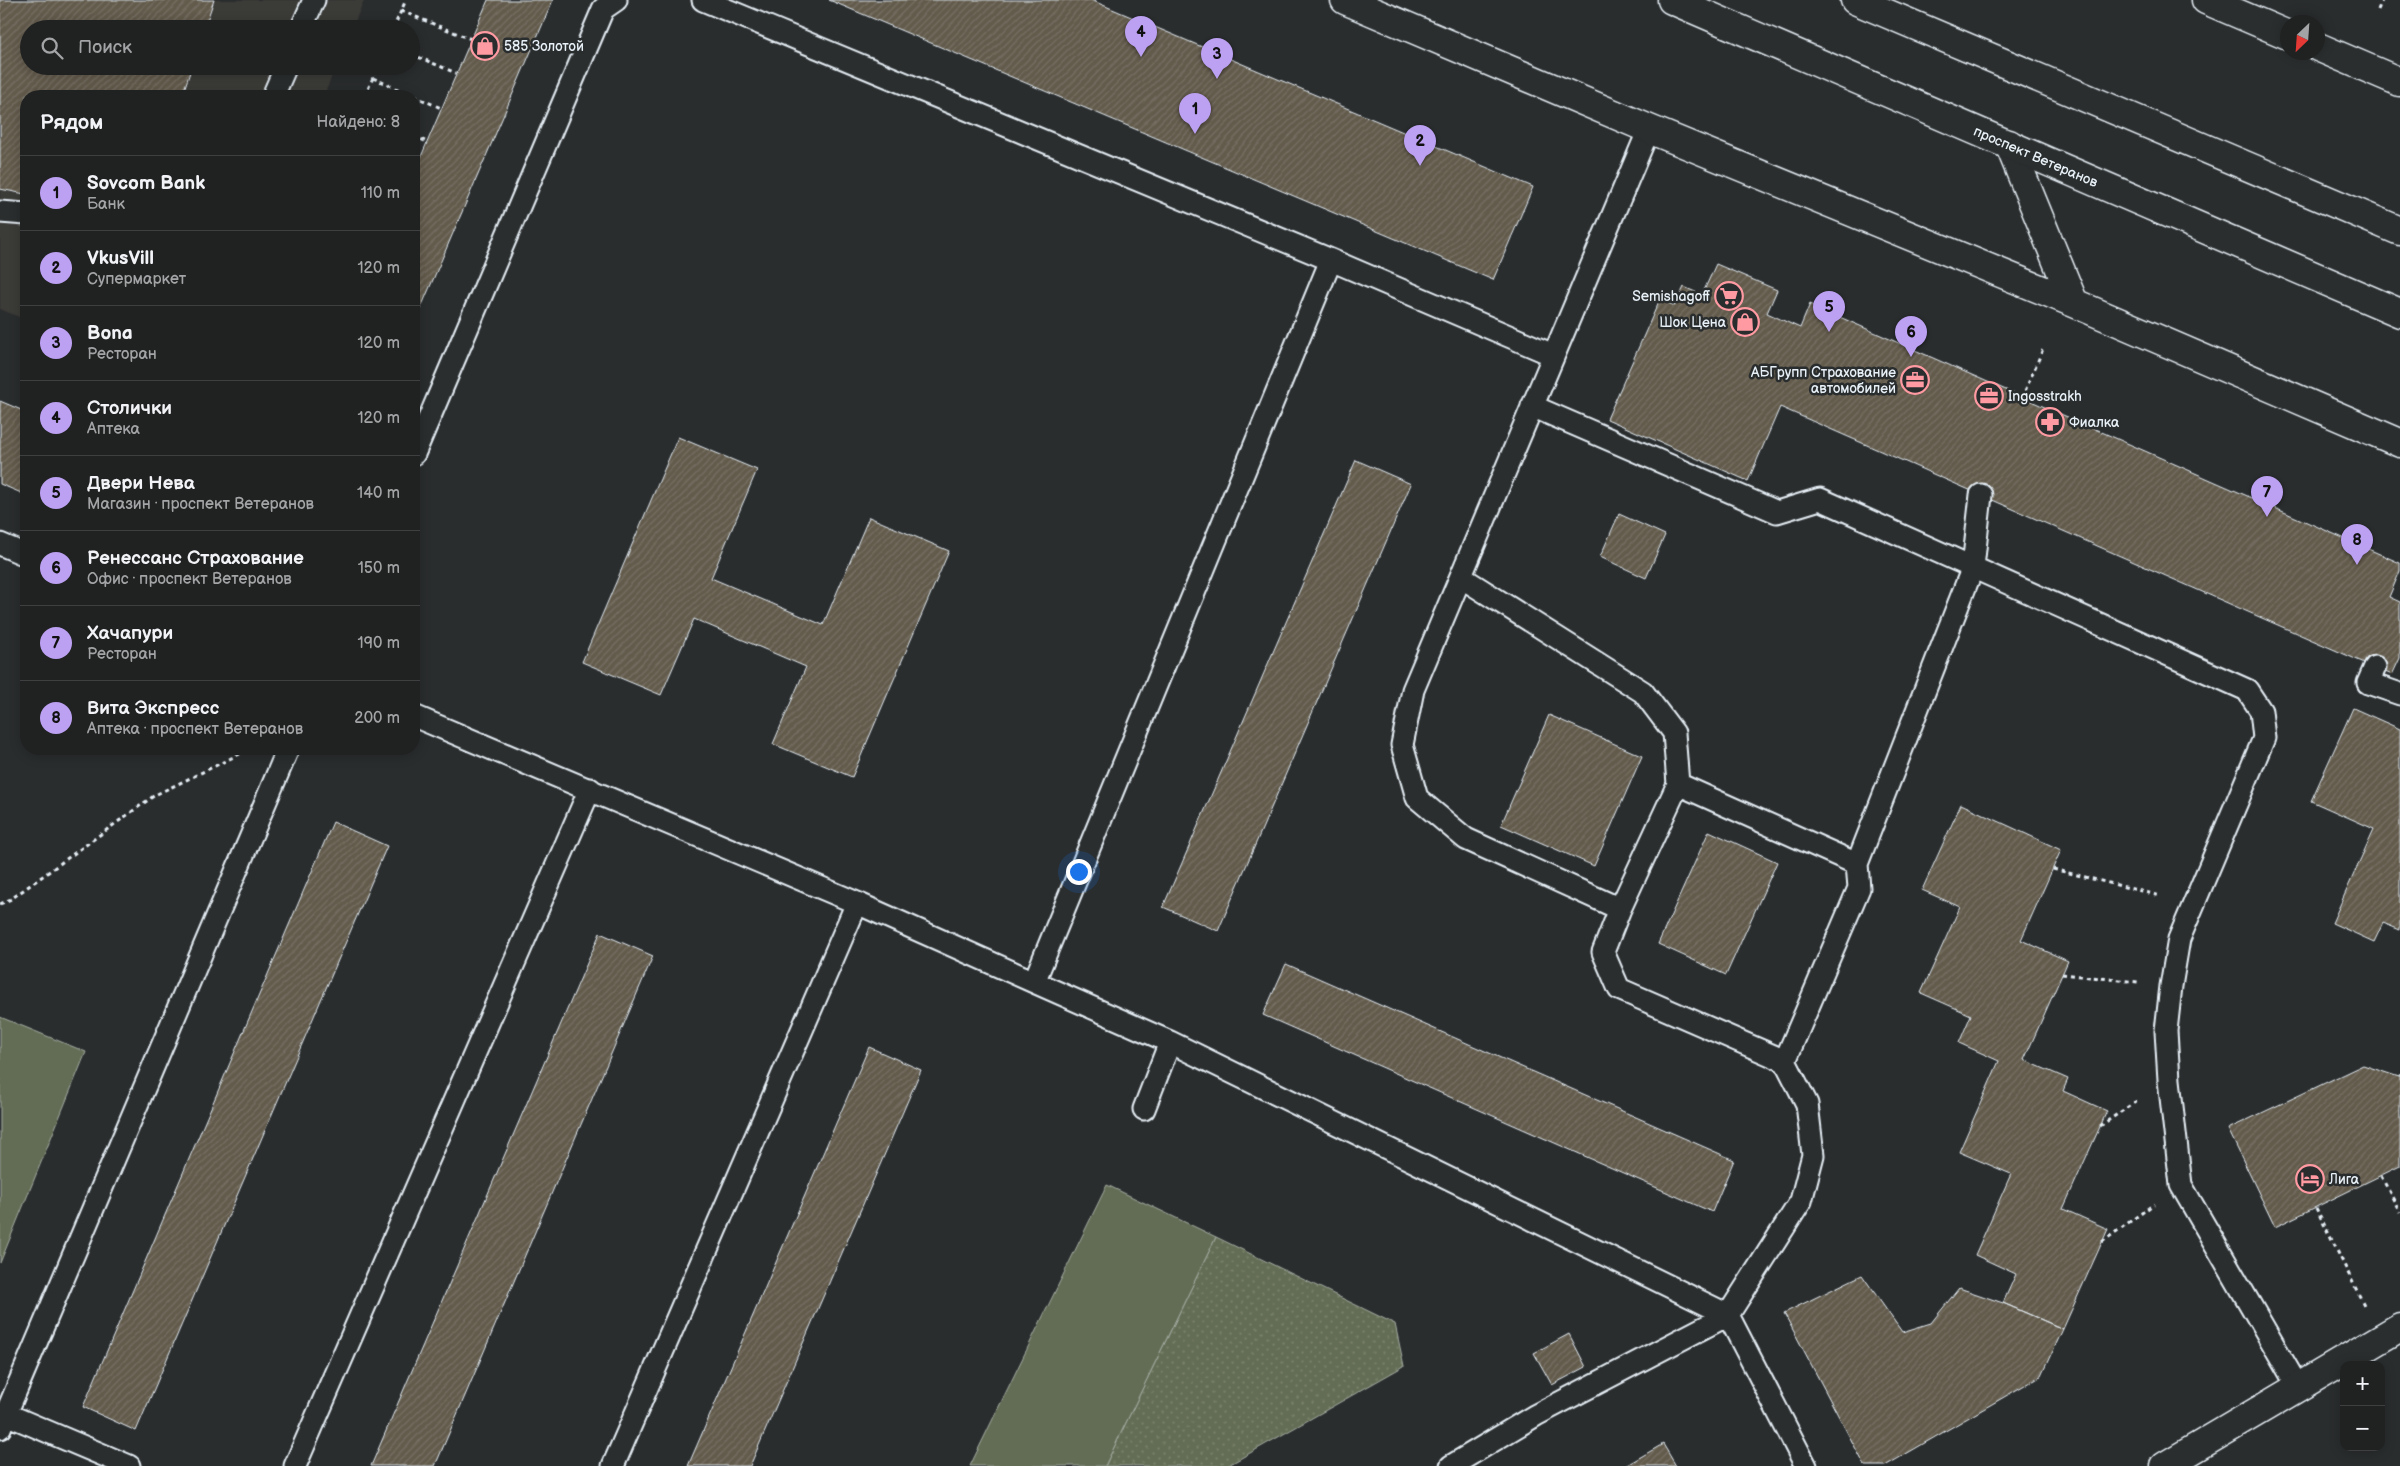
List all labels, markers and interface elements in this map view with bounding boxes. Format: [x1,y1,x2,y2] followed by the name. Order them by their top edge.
[2280,15,2325,60] north arrow
[1125,16,1157,57] pin: 4
[20,20,420,75] search box
[470,31,500,61] shop icon: 585 Золотой
[38,34,66,62] icon: search
[78,36,132,59] text: Поиск
[504,38,584,55] place label: 585 Золотой
[1201,38,1233,79] pin: 3
[1179,93,1211,134] pin: 1
[40,110,103,135] text: Рядом
[317,113,400,132] text: Найдено: 8
[1971,122,2101,191] street label: проспект Ветеранов
[1404,125,1436,166] pin: 2
[87,172,205,195] text: Sovcom Bank
[53,184,59,203] text: 1
[361,184,400,203] text: 110 m
[87,195,125,214] text: Банк
[87,247,154,270] text: VkusVill
[51,259,61,278] text: 2
[357,259,400,278] text: 120 m
[87,270,186,289] text: Супермаркет
[1714,281,1744,311] supermarket icon: Semishagoff
[1632,288,1710,305] place label: Semishagoff
[1813,291,1845,332] pin: 5
[1730,307,1760,337] shop icon: Шок Цена
[1659,314,1727,331] place label: Шок Цена
[1895,316,1927,357] pin: 6
[87,322,133,345] text: Bona
[51,334,61,353] text: 3
[357,334,400,353] text: 120 m
[87,345,157,364] text: Ресторан
[1750,364,1896,397] place label: АБГрупп Страхование автомобилей
[1900,365,1930,395] office icon: АБГрупп Страхование автомобилей
[1974,381,2004,411] office icon: Ingosstrakh
[2008,388,2082,405] place label: Ingosstrakh
[87,397,172,420] text: Столички
[2035,407,2065,437] pharmacy icon: Фиалка
[51,409,61,428] text: 4
[357,409,400,428] text: 120 m
[2069,414,2120,431] place label: Фиалка
[87,420,140,439] text: Аптека
[87,472,195,495] text: Двери Нева
[2251,476,2283,517] pin: 7
[51,484,61,503] text: 5
[357,484,400,503] text: 140 m
[87,495,314,514] text: Магазин · проспект Ветеранов
[2341,524,2373,565] pin: 8
[87,547,304,570] text: Ренессанс Страхование
[51,559,61,578] text: 6
[358,559,400,578] text: 150 m
[87,570,292,589] text: Офис · проспект Ветеранов
[87,622,173,645] text: Хачапури
[52,634,60,653] text: 7
[358,634,400,653] text: 190 m
[87,645,157,664] text: Ресторан
[87,697,219,720] text: Вита Экспресс
[51,709,61,728] text: 8
[354,709,400,728] text: 200 m
[87,720,303,739] text: Аптека · проспект Ветеранов
[1066,859,1092,885] your location
[2295,1164,2325,1194] hotel icon: Лига
[2328,1171,2360,1188] place label: Лига
[2340,1361,2385,1451] map controls
[2340,1361,2385,1406] button: +
[2340,1406,2385,1451] button: −

